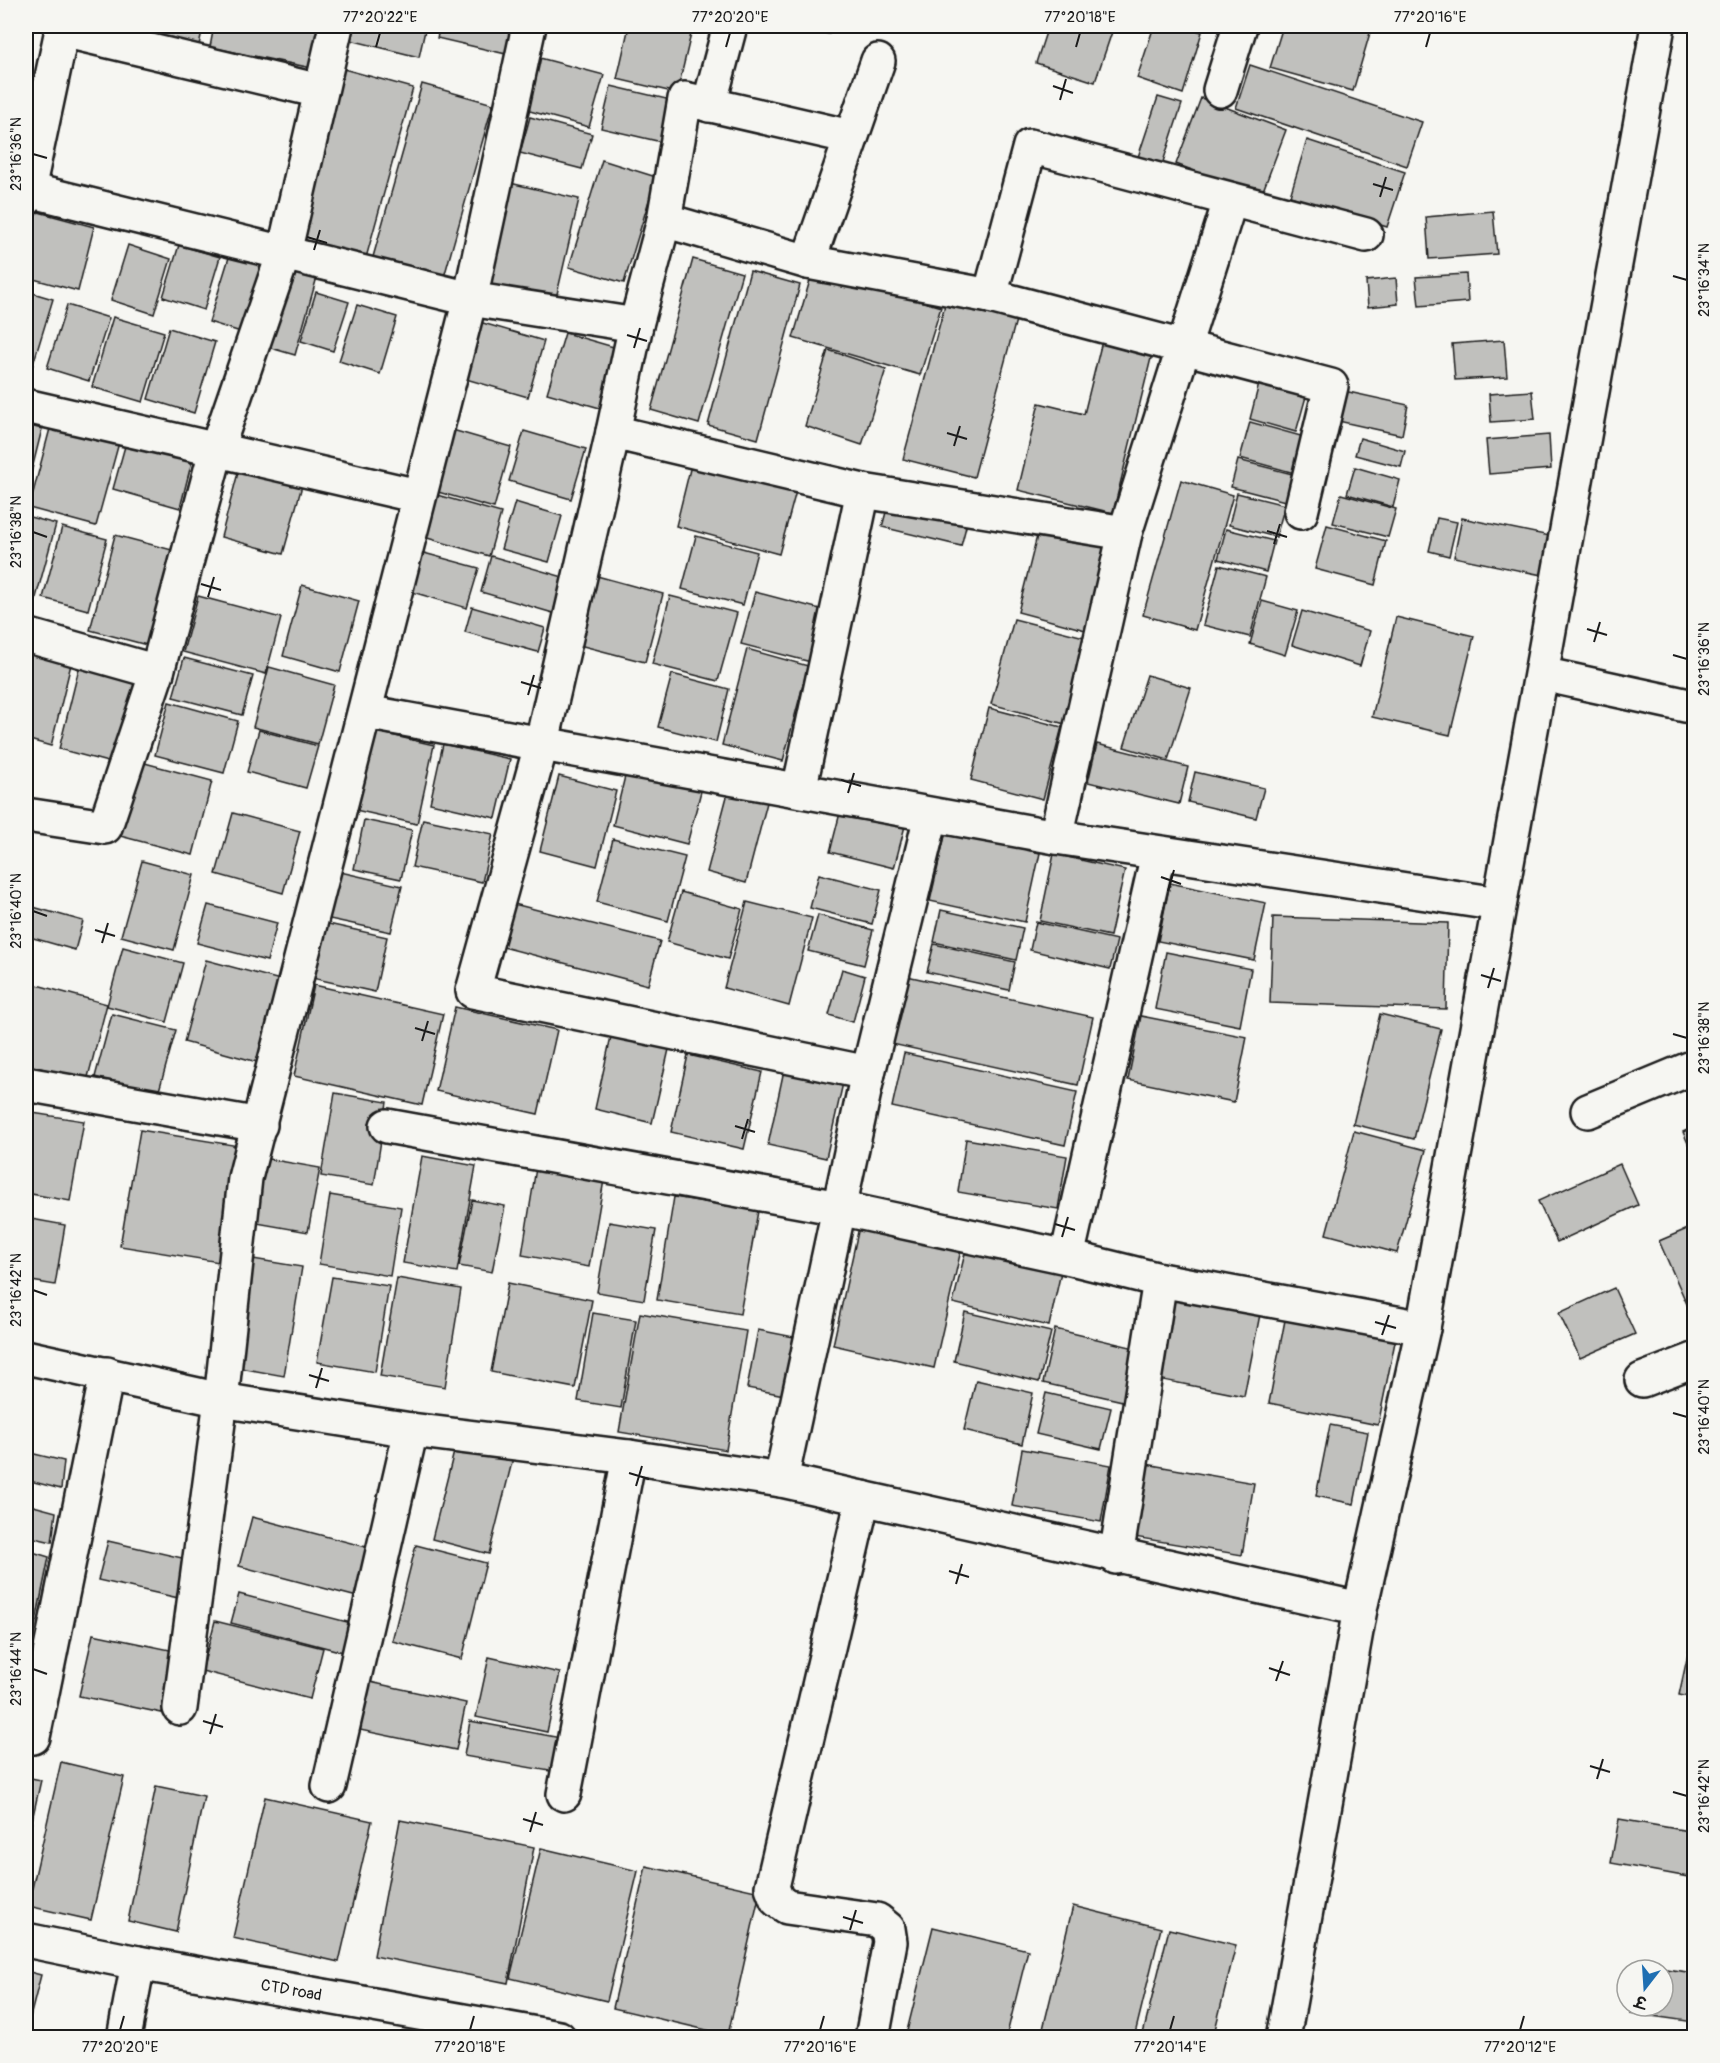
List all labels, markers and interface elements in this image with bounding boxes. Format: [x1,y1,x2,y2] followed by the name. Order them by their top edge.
[343,8,418,27] text: 77°20'22"E
[692,8,768,27] text: 77°20'20"E
[1044,8,1116,27] text: 77°20'18"E
[1394,8,1466,27] text: 77°20'16"E
[7,117,26,191] text: 23°16'36"N
[1695,243,1714,317] text: 23°16'34"N
[7,496,26,568] text: 23°16'38"N
[1695,622,1714,696] text: 23°16'36"N
[7,873,26,949] text: 23°16'40"N
[1695,1002,1714,1074] text: 23°16'38"N
[7,1253,26,1327] text: 23°16'42"N
[1695,1379,1714,1455] text: 23°16'40"N
[7,1632,26,1706] text: 23°16'44"N
[1695,1759,1714,1833] text: 23°16'42"N
[1615,1958,1675,2018] north arrow
[259,1975,323,2006] street label: CTD road
[1632,1990,1651,2013] text: उ
[82,2038,158,2057] text: 77°20'20"E
[434,2038,506,2057] text: 77°20'18"E
[784,2038,856,2057] text: 77°20'16"E
[1134,2038,1206,2057] text: 77°20'14"E
[1484,2038,1556,2057] text: 77°20'12"E

